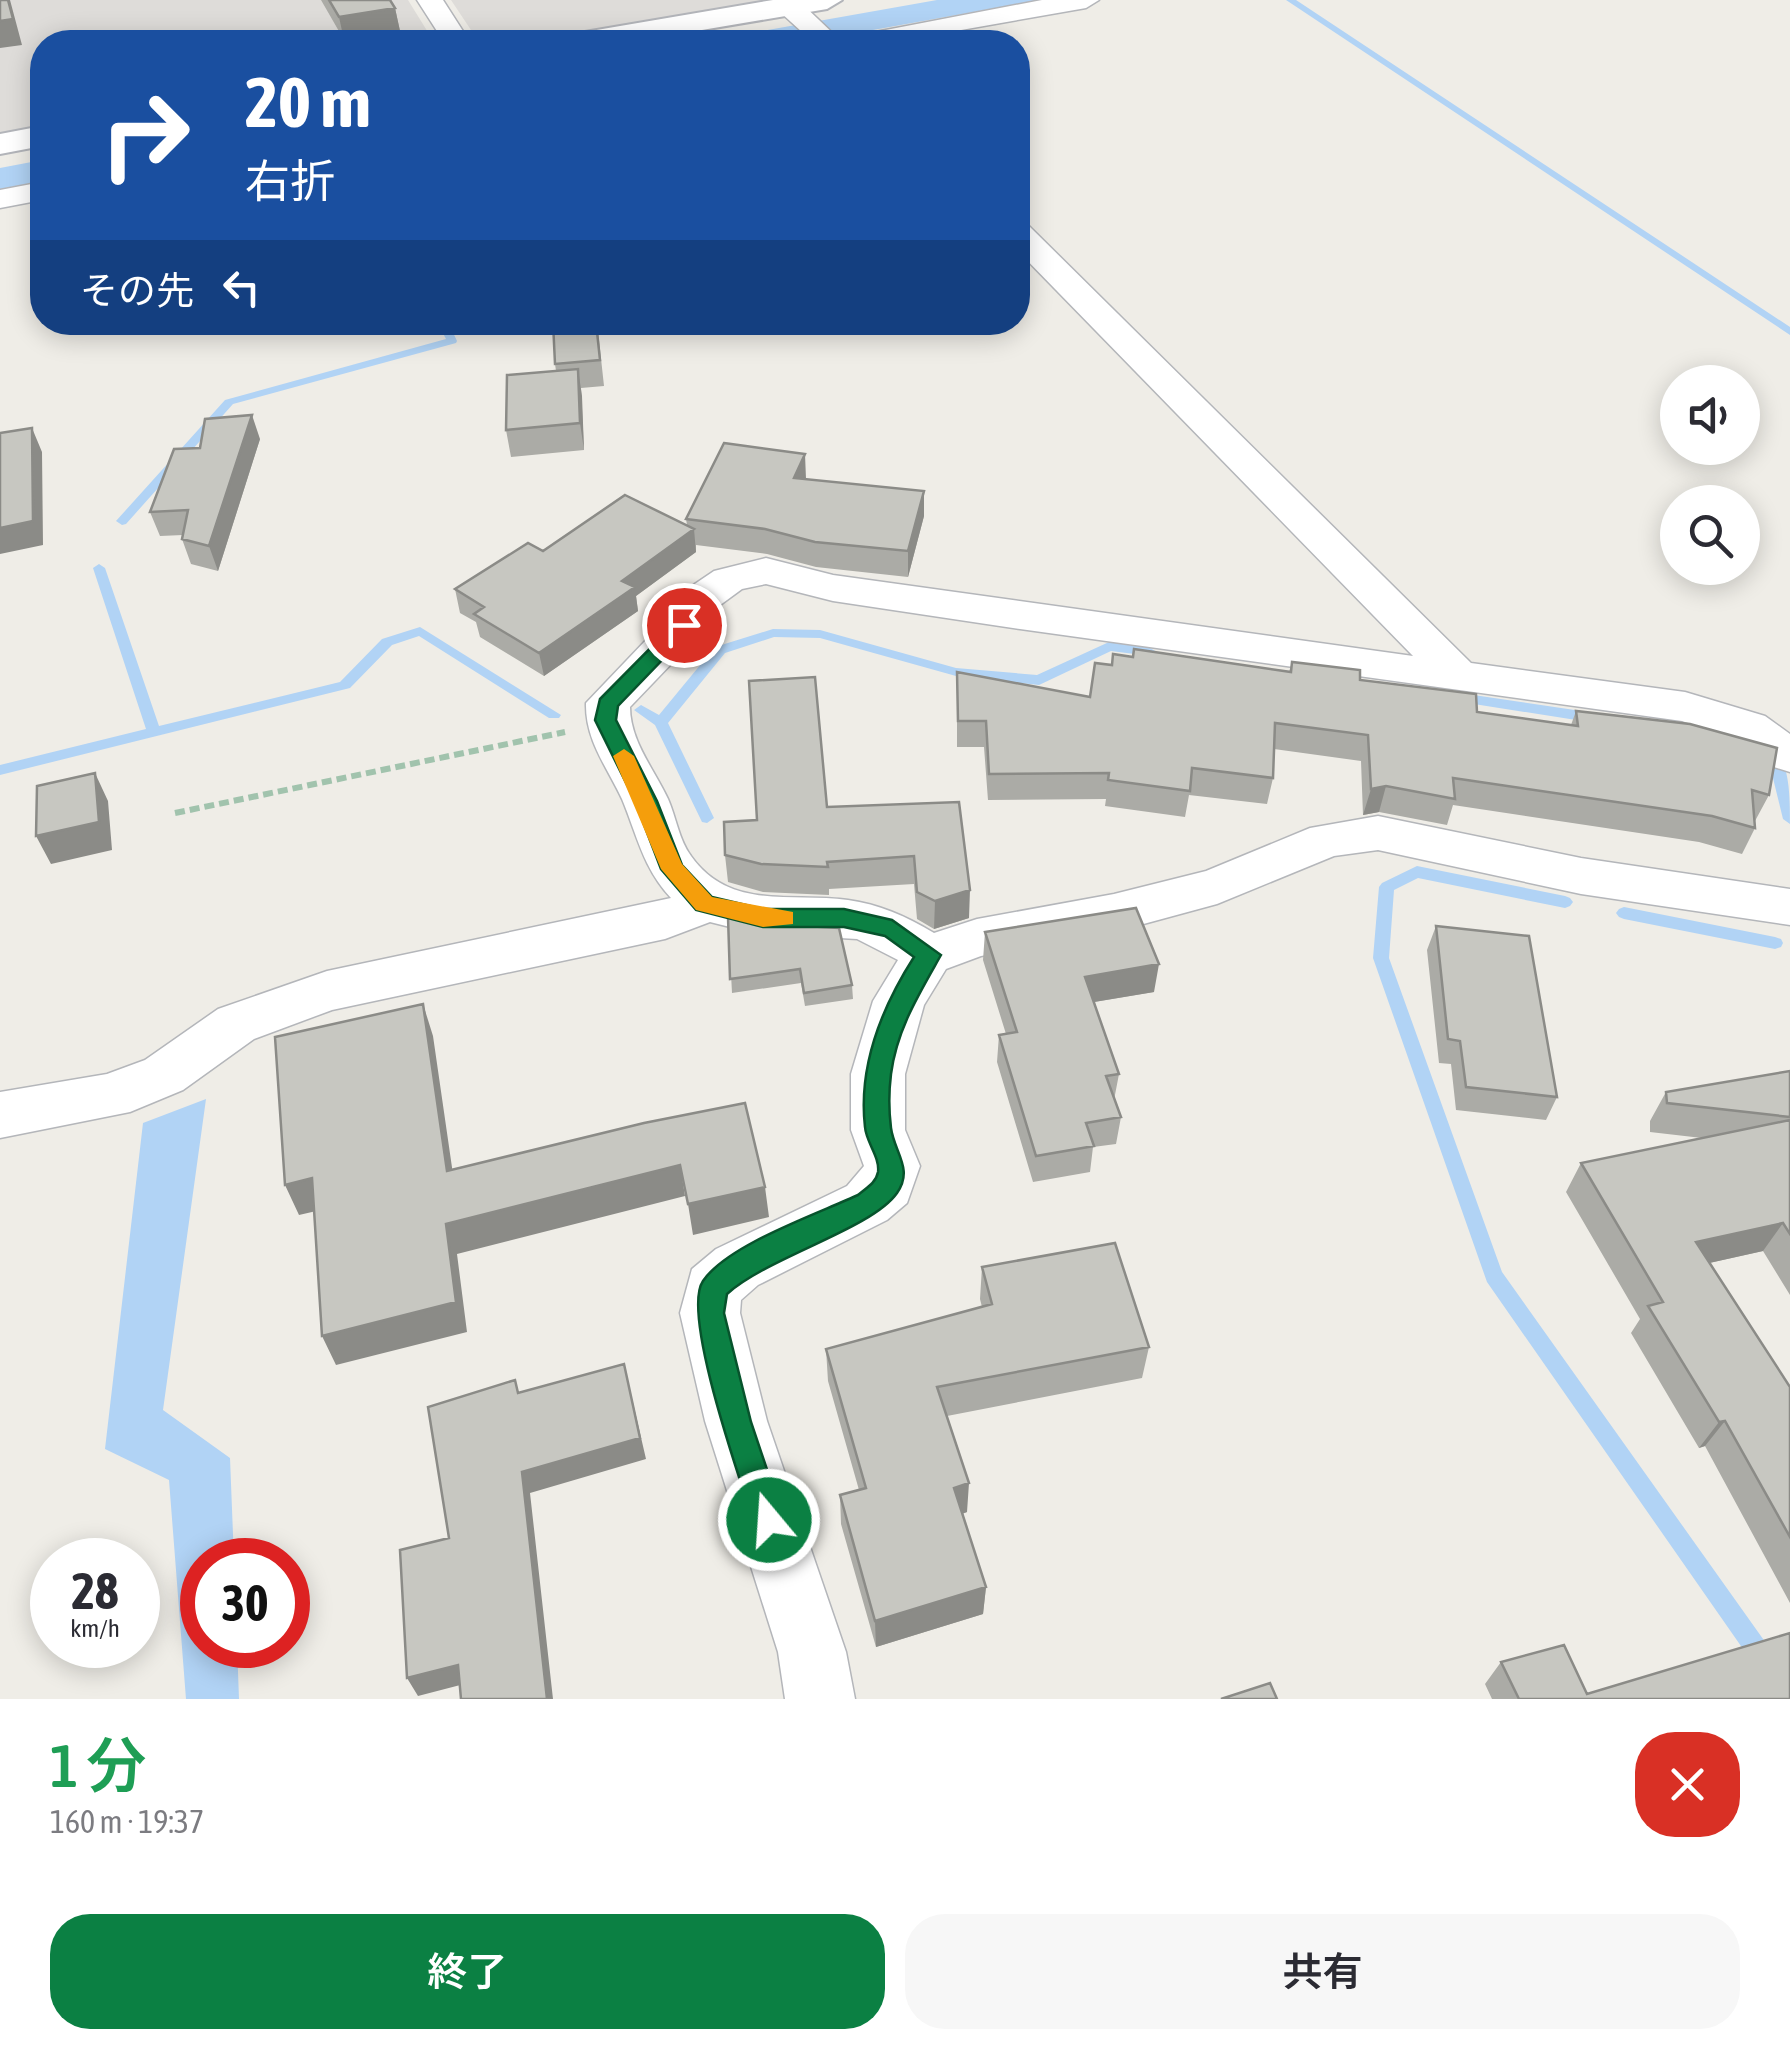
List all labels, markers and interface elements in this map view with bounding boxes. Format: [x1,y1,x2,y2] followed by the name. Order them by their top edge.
[245,62,371,142] text: 20 m
[80,70,210,200] icon: right
[245,155,335,207] text: 右折
[214,260,269,315] icon: left
[80,269,194,312] text: その先
[1660,365,1760,585] map controls
[1660,365,1760,465] button: sound
[1660,485,1760,585] button: search
[642,583,727,668] pin
[657,598,712,653] icon: arrive
[717,1468,821,1572] position arrow
[180,1538,310,1668] speed limit sign: 30
[71,1562,118,1620] text: 28
[70,1614,120,1642] text: km/h
[50,1731,146,1800] text: 1 分
[1635,1732,1740,1837] button: close
[50,1803,204,1840] text: 160 m · 19:37
[50,1914,885,2029] button: 終了
[905,1914,1740,2029] button: 共有

